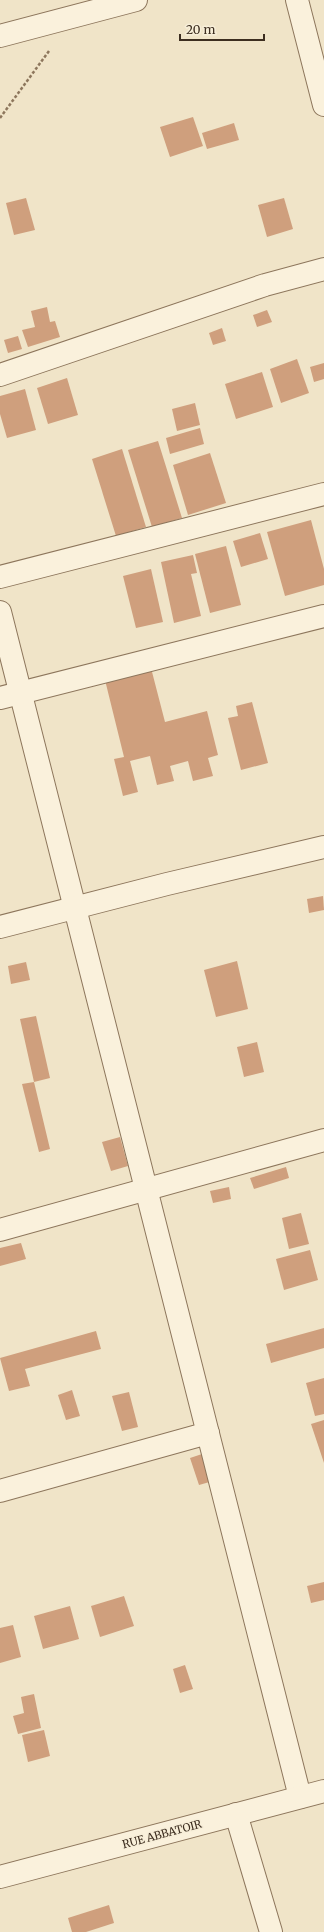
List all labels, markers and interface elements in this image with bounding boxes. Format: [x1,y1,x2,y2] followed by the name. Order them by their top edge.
[180,16,264,42] scale bar
[186,22,215,37] text: 20 m
[121,1817,204,1851] street label: RUE ABBATOIR

